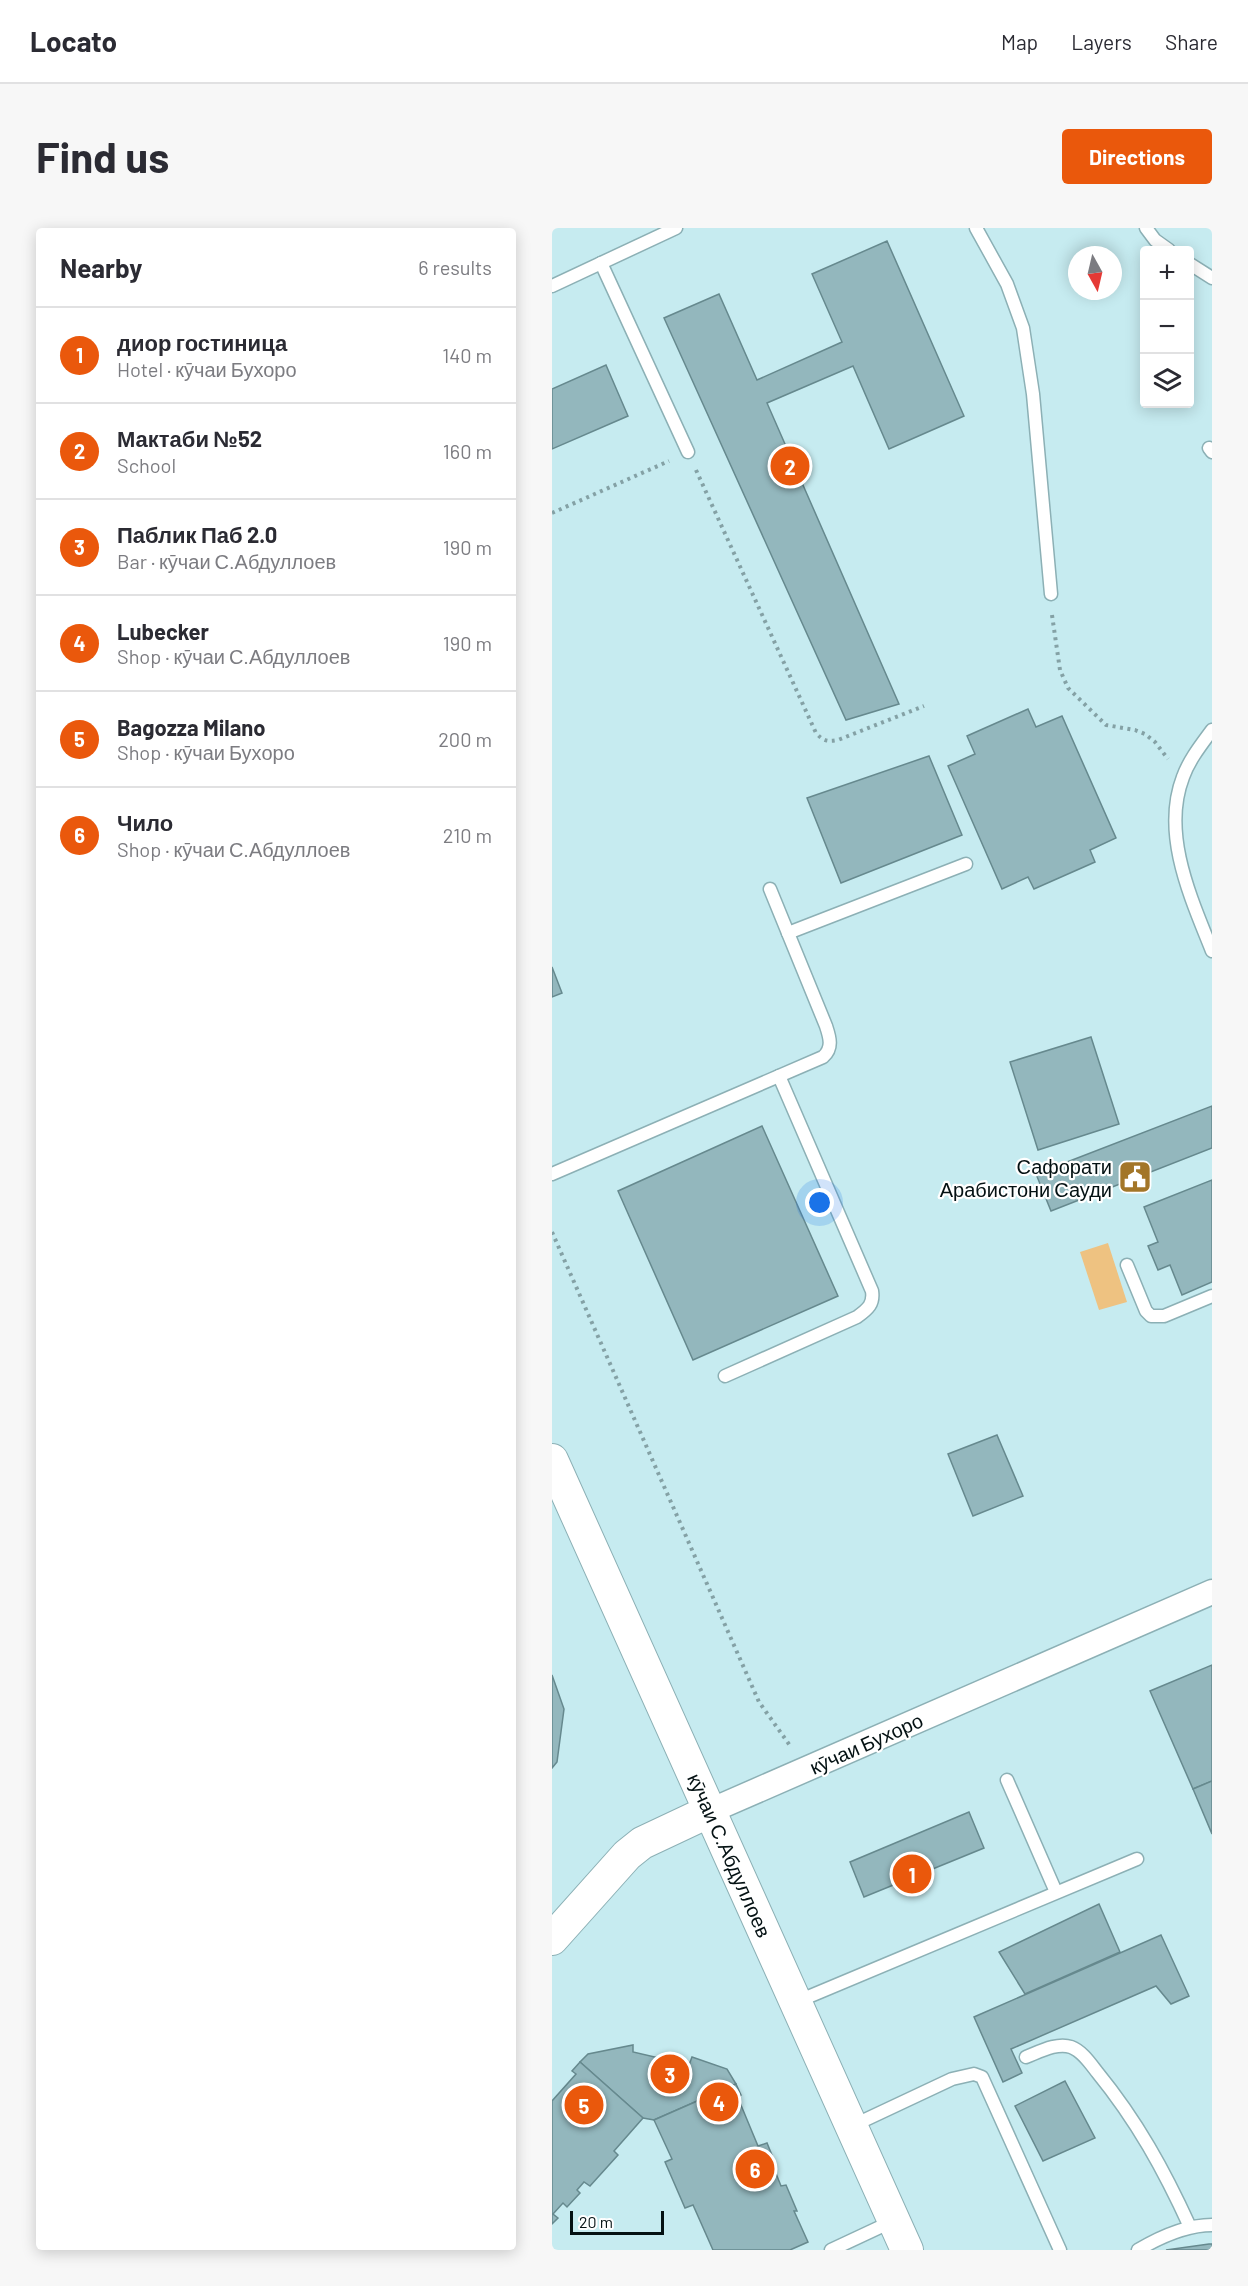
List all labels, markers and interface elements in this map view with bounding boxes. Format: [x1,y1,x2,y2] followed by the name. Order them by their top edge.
[30,24,117,58] text: Locato
[1001,29,1038,54] text: Map
[1071,29,1132,54] text: Layers
[1165,29,1218,54] text: Share
[1062,129,1212,184] button: Directions
[36,131,169,181] text: Find us
[1068,246,1122,300] north arrow
[1140,246,1194,408] map controls
[1140,246,1194,300] button: +
[60,252,142,283] text: Nearby
[418,255,492,279] text: 6 results
[1140,300,1194,354] button: −
[117,329,287,355] text: диор гостиница
[76,343,83,367] text: 1
[442,343,492,367] text: 140 m
[1140,354,1194,408] button: layers
[117,357,297,381] text: Hotel · кӯчаи Бухоро
[117,425,262,451] text: Мактаби №52
[74,439,85,463] text: 2
[443,439,492,463] text: 160 m
[770,444,810,488] pin: 2
[117,453,176,477] text: School
[117,521,277,547] text: Паблик Паб 2.0
[74,535,85,559] text: 3
[443,535,492,559] text: 190 m
[117,549,336,573] text: Bar · кӯчаи С.Абдуллоев
[117,618,209,644] text: Lubecker
[73,631,86,655] text: 4
[443,631,492,655] text: 190 m
[117,644,351,668] text: Shop · кӯчаи С.Абдуллоев
[117,714,265,740] text: Bagozza Milano
[74,727,85,751] text: 5
[438,727,492,751] text: 200 m
[117,740,295,764] text: Shop · кӯчаи Бухоро
[117,809,173,835] text: Чило
[74,823,85,847] text: 6
[443,823,492,847] text: 210 m
[117,837,351,861] text: Shop · кӯчаи С.Абдуллоев
[940,1154,1112,1201] place label: Сафорати Арабистони Сауди
[1117,1159,1153,1195] public building icon: Сафорати Арабистони Сауди
[805,1188,834,1217] your location
[806,1707,926,1779] street label: кӯчаи Бухоро
[683,1769,777,1941] street label: кӯчаи С.Абдуллоев
[892,1852,932,1896] pin: 1
[650,2052,690,2096] pin: 3
[700,2080,738,2124] pin: 4
[564,2082,603,2128] pin: 5
[736,2146,774,2192] pin: 6
[570,2208,664,2236] scale bar
[579,2212,613,2231] text: 20 m

